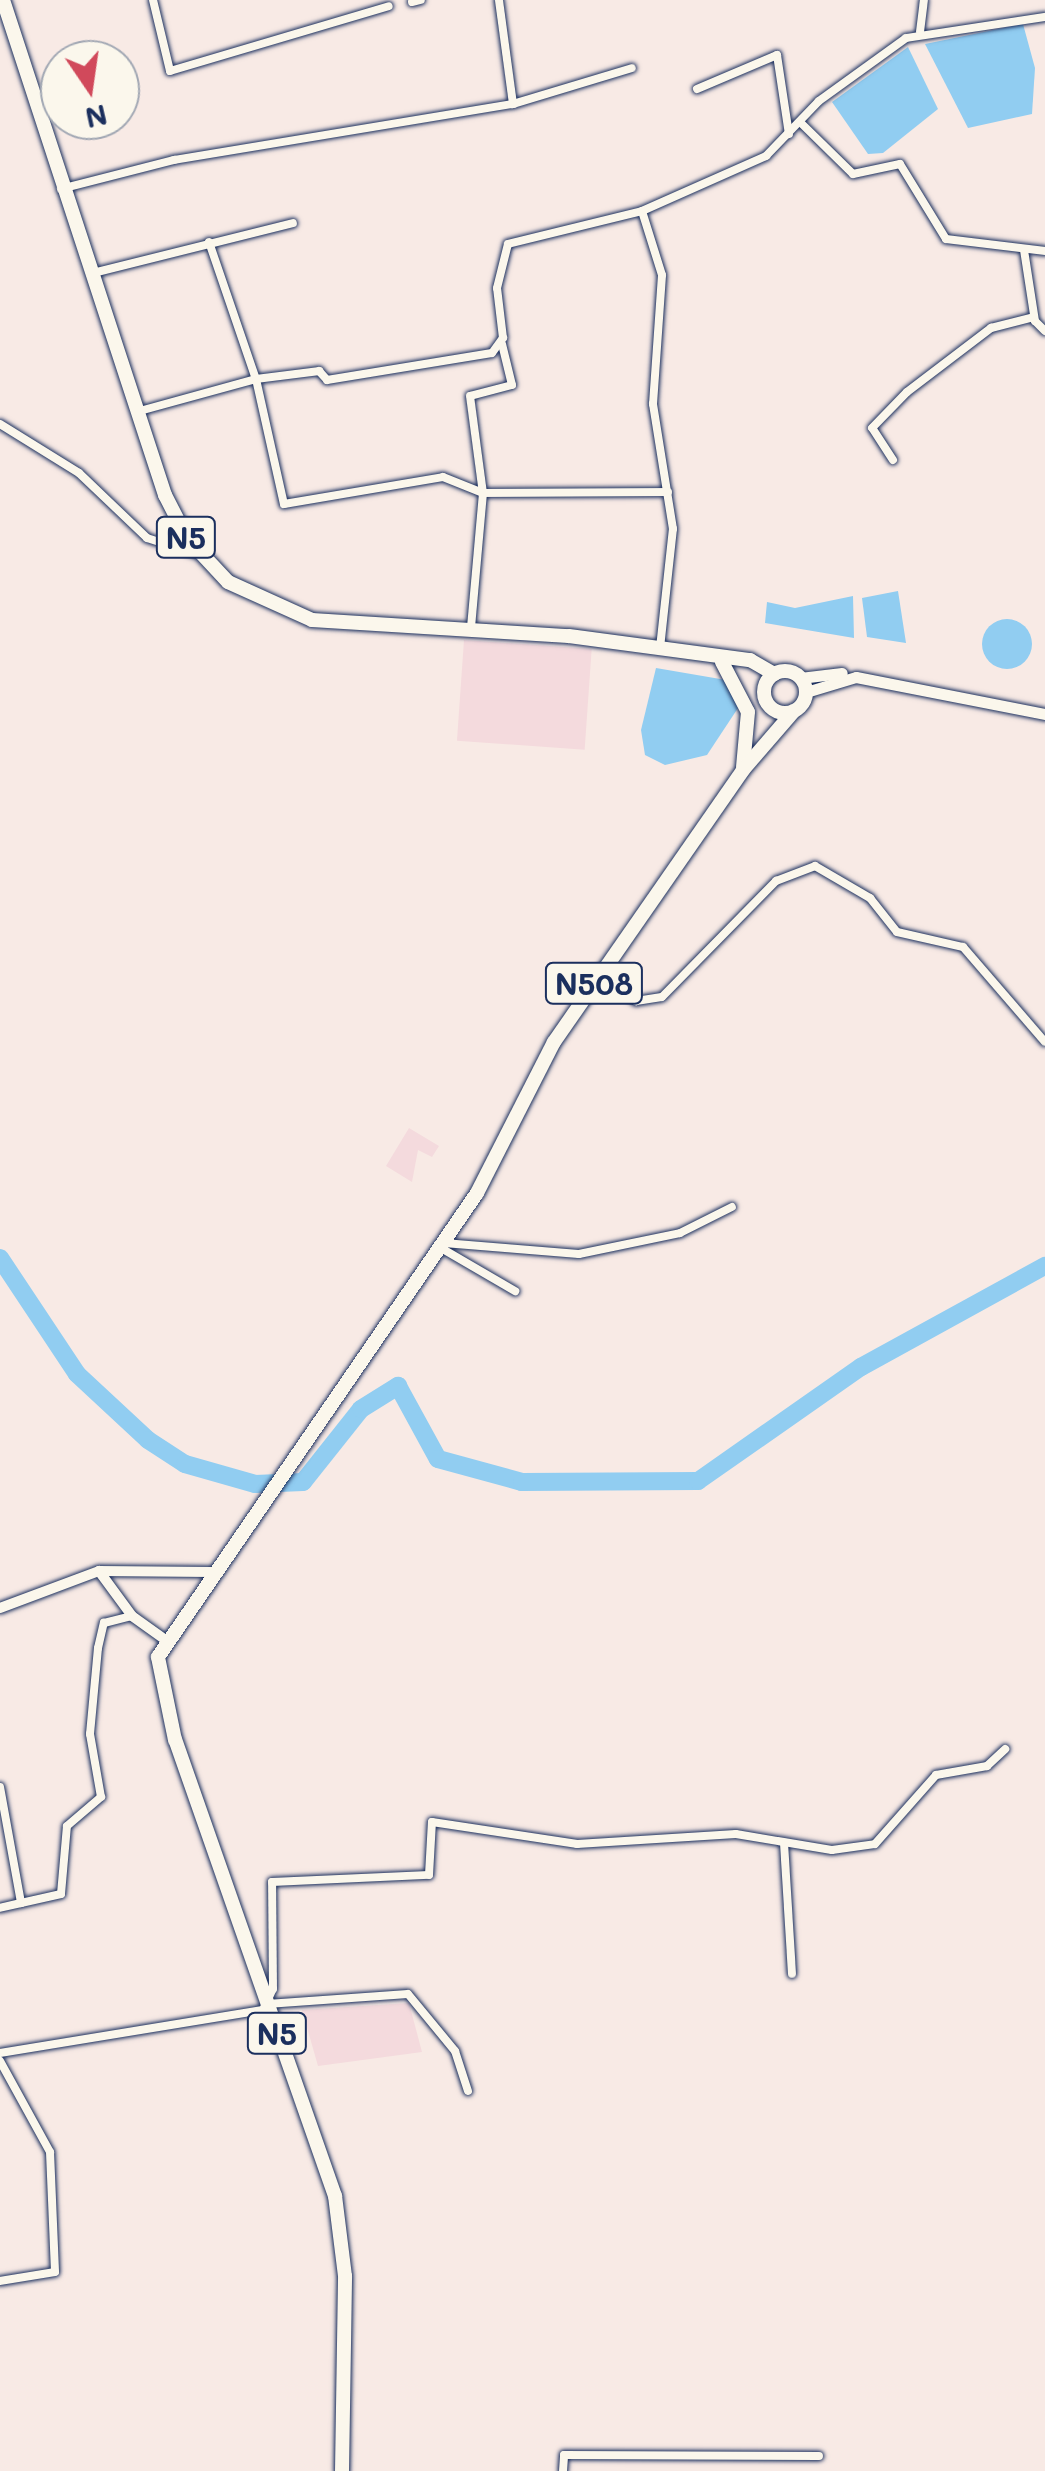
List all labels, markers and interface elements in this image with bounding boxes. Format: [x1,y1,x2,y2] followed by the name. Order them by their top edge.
[40,40,140,140] north arrow
[82,97,111,137] text: N
[154,512,218,562] road number: N5
[544,958,644,1008] road number: N508
[244,2008,310,2058] road number: N5

